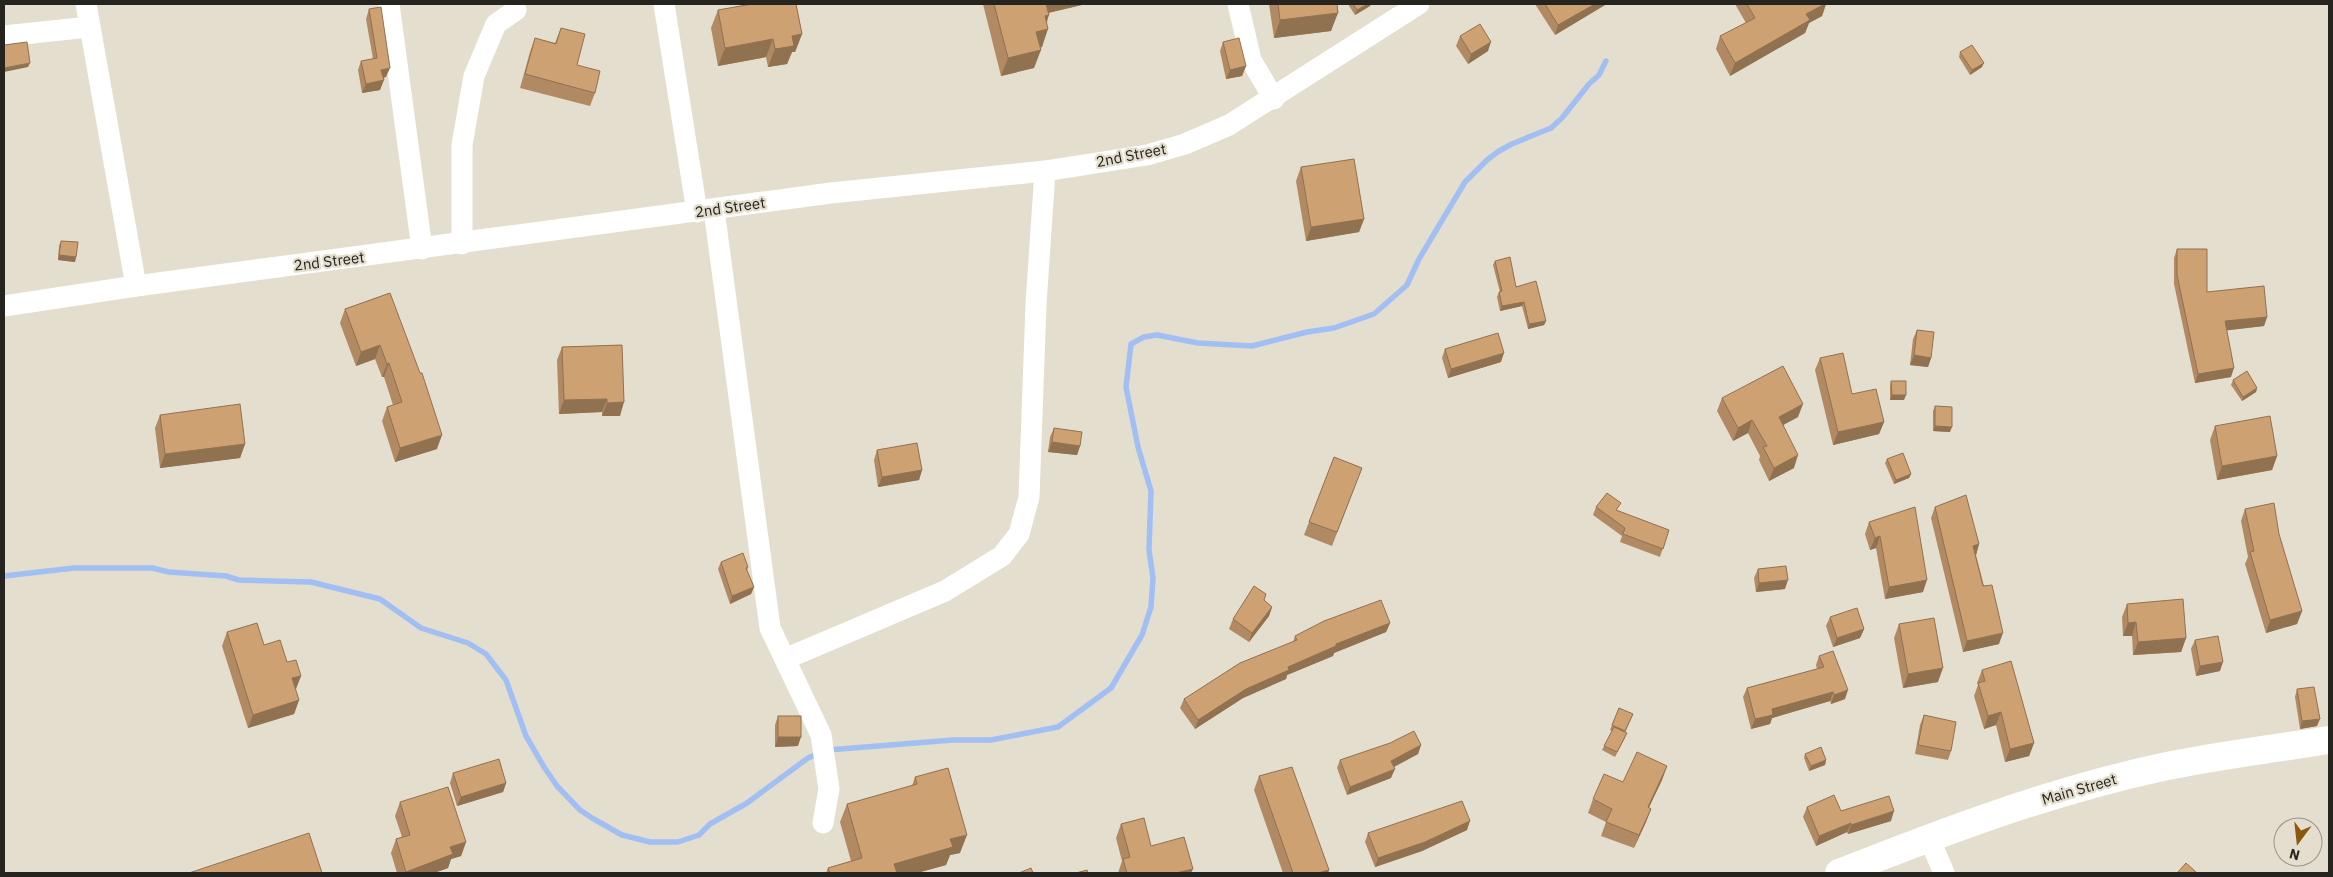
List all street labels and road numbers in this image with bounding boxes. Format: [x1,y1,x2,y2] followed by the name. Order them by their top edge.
[1094,139,1168,171] street label: 2nd Street
[694,193,766,221] street label: 2nd Street
[293,247,365,275] street label: 2nd Street
[2039,769,2119,809] street label: Main Street

